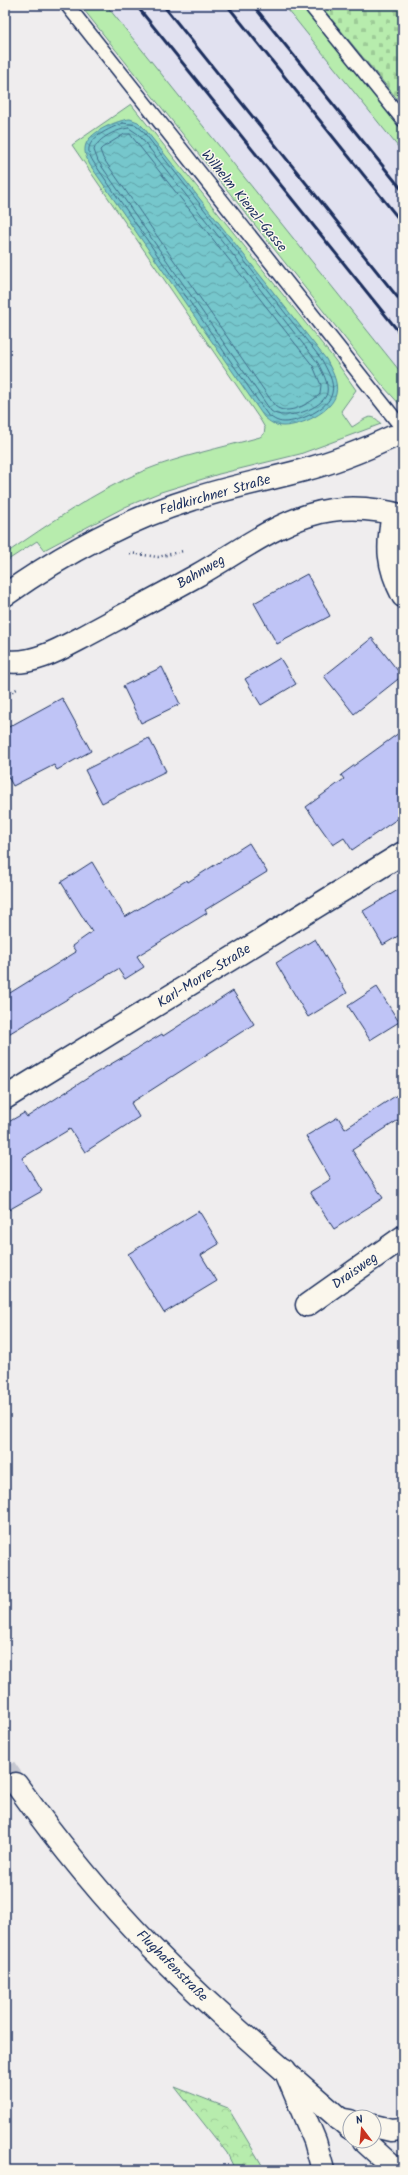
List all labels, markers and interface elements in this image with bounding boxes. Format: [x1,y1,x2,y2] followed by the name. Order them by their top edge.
[196,145,293,258] street label: Wilhelm Kienzl-Gasse
[157,468,274,521] street label: Feldkirchner Straße
[173,549,229,595] street label: Bahnweg
[153,938,256,1014] street label: Karl-Morre-Straße
[327,1247,383,1295] street label: Draisweg
[131,1925,214,2008] street label: Flughafenstraße
[342,2109,382,2149] north arrow
[354,2111,365,2130] text: N

